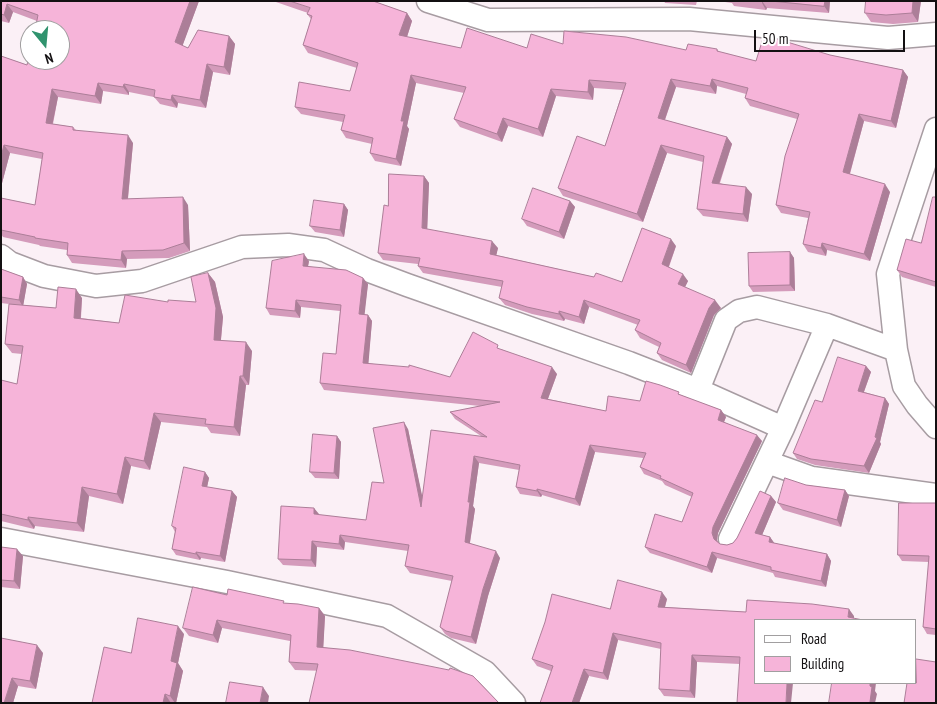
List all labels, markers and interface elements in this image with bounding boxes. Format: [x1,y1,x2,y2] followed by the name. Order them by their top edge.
[20,20,70,70] north arrow
[757,20,908,52] scale bar
[762,29,788,48] text: 50 m
[43,49,55,68] text: N
[754,619,917,684] legend
[801,629,827,648] text: Road
[801,654,844,673] text: Building

